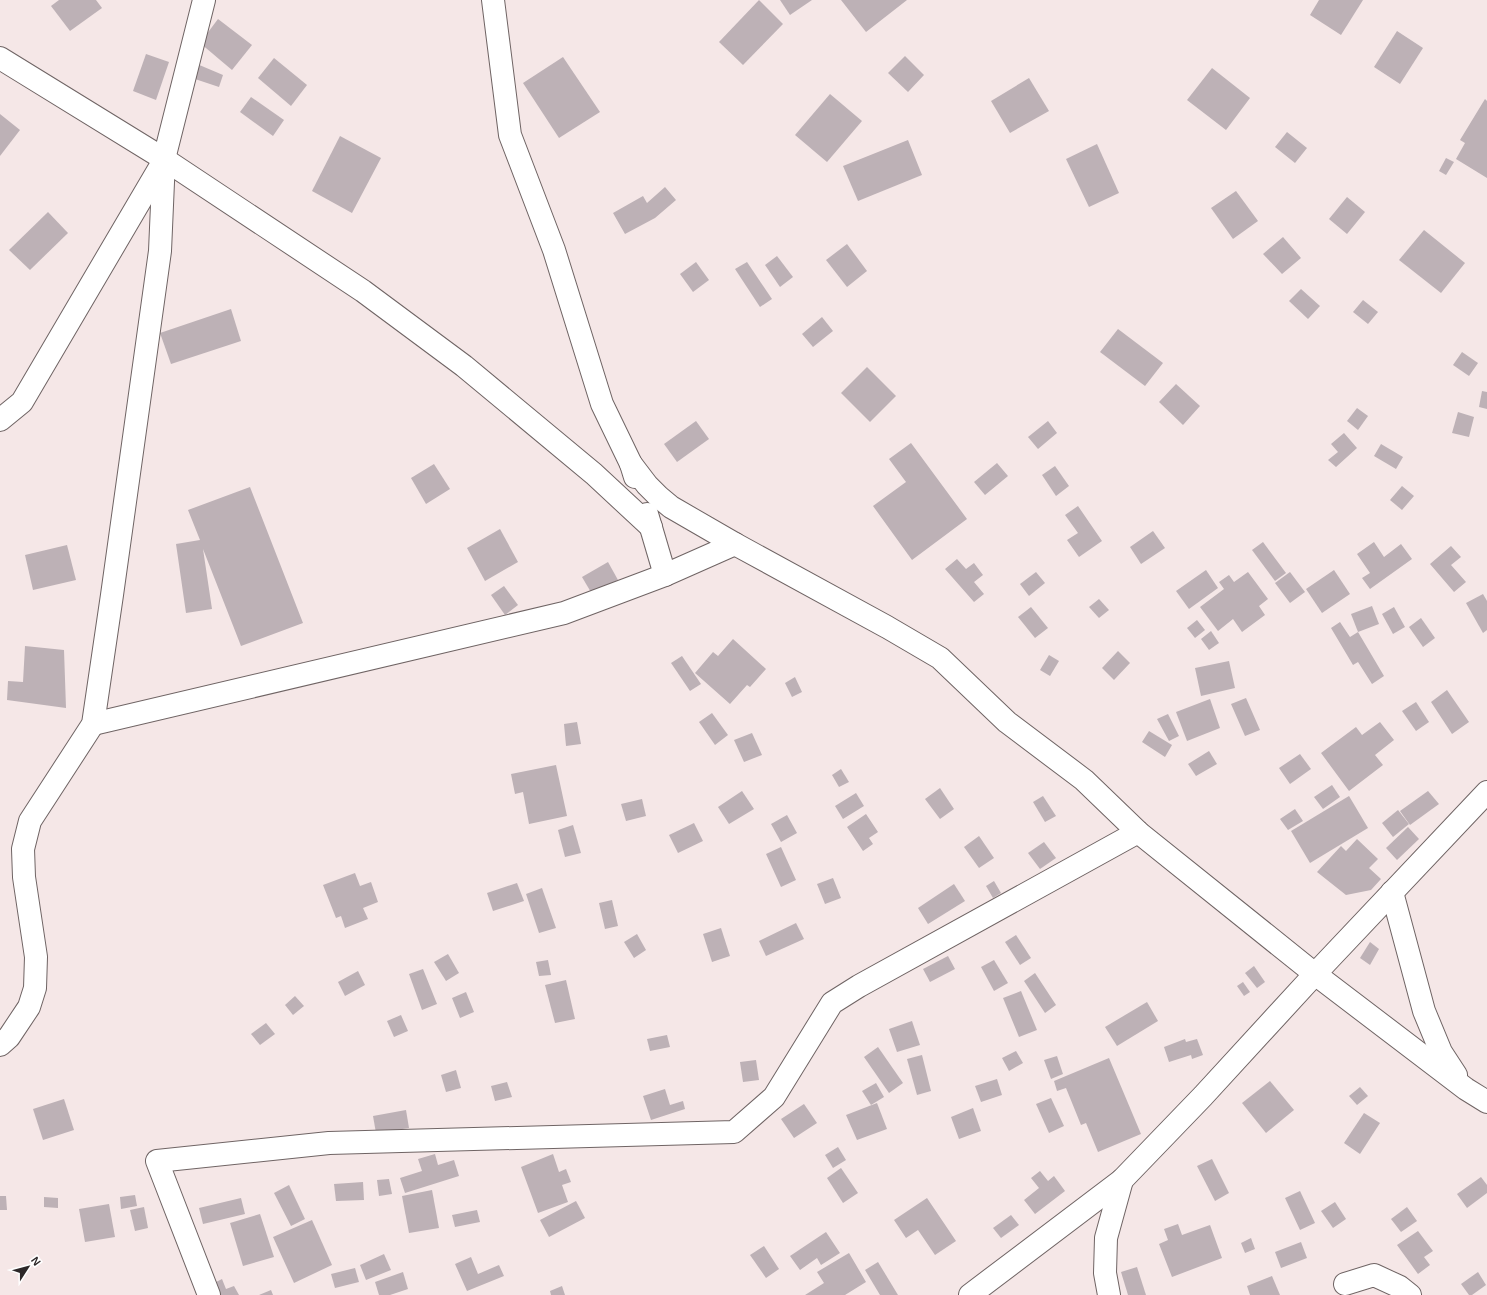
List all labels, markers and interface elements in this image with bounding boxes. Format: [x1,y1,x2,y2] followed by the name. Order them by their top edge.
[8,1247,48,1287] north arrow
[29,1254,43,1268] text: N

